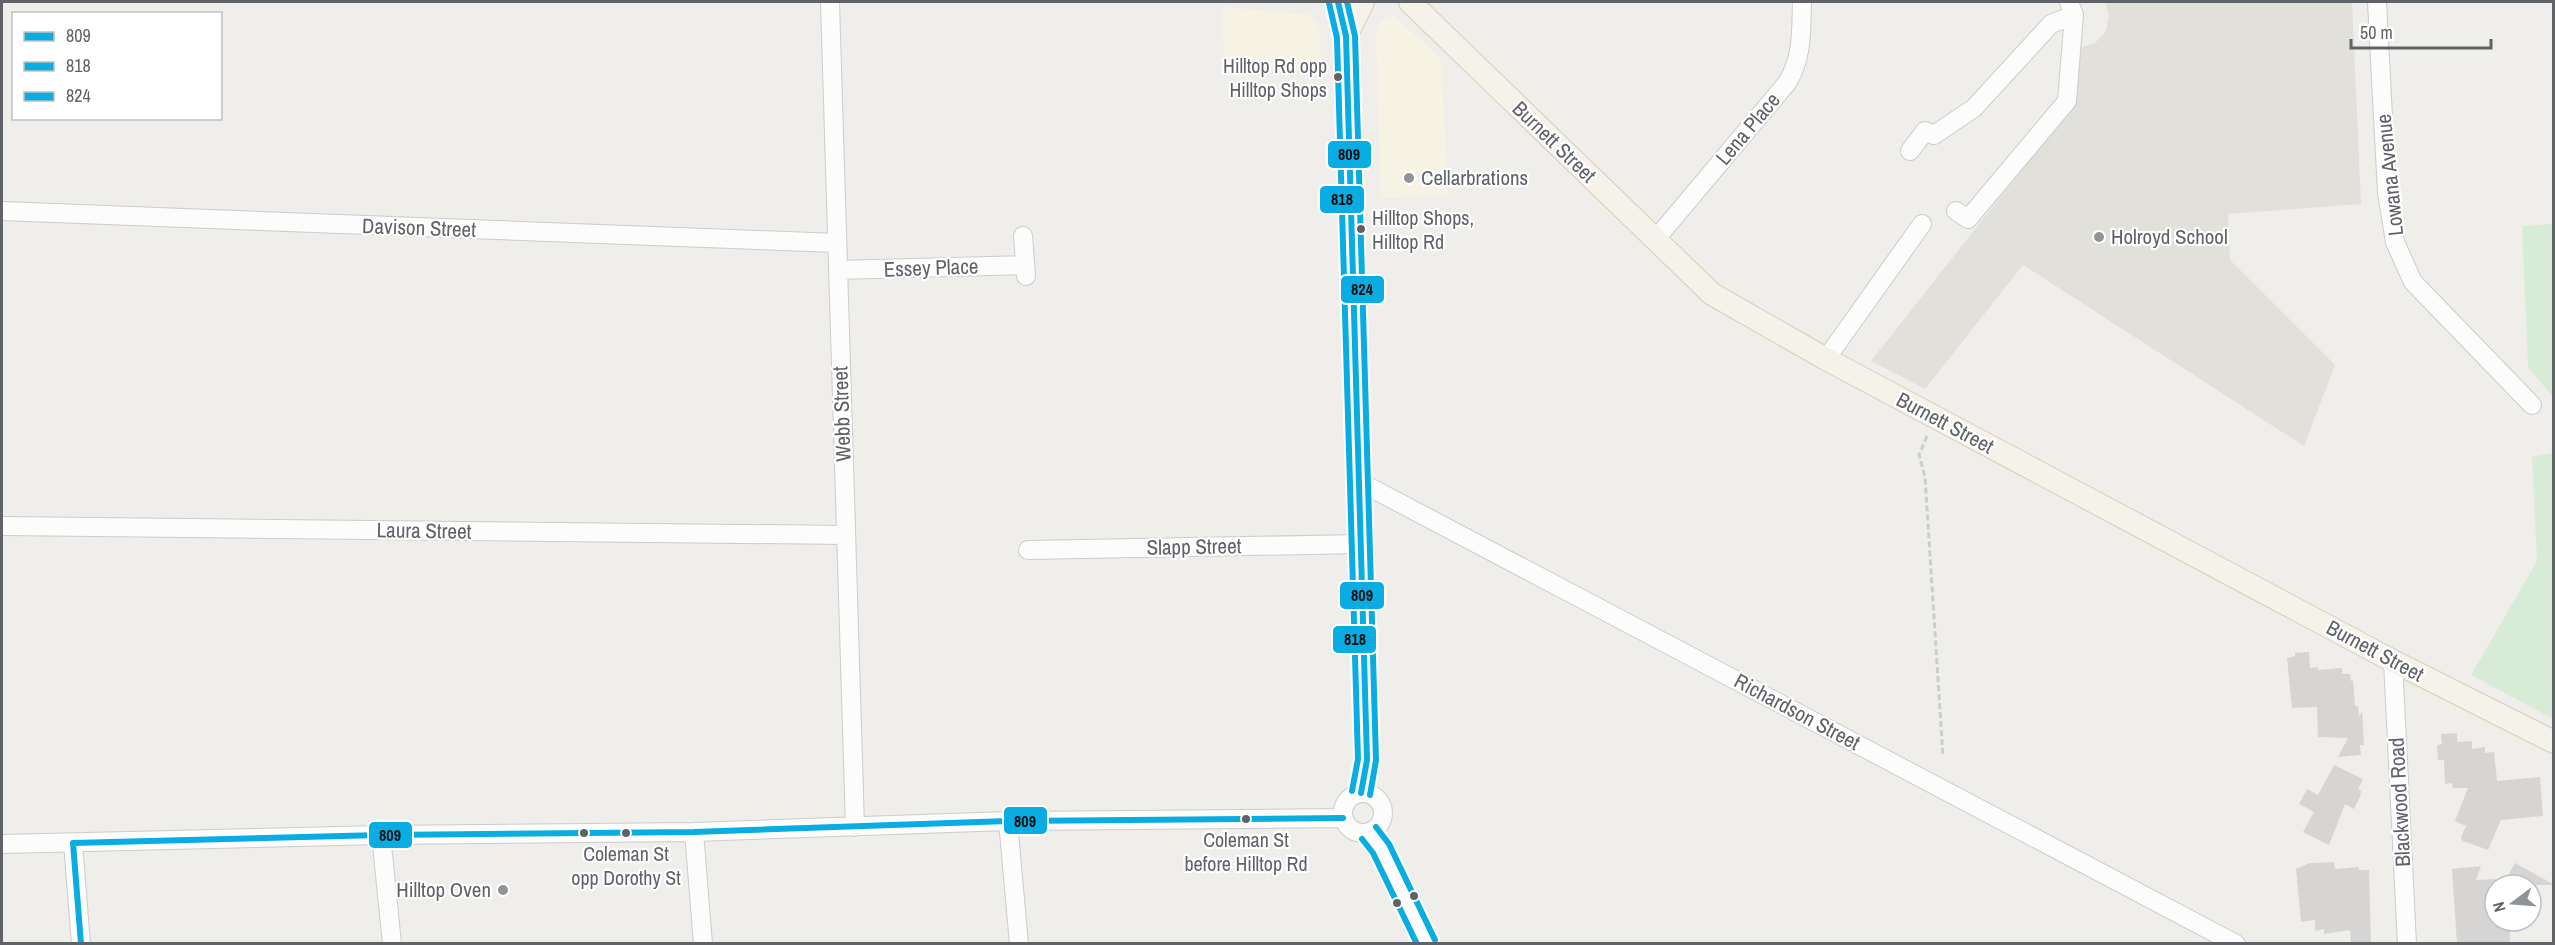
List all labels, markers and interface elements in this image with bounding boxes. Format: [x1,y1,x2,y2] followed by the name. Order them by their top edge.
[12,12,222,120] legend
[2351,12,2490,50] scale bar
[2360,20,2393,45] text: 50 m
[66,23,91,48] text: 809
[1223,52,1327,103] place label: Hilltop Rd opp Hilltop Shops
[66,53,91,78] text: 818
[1332,71,1344,83] marker: Hilltop Rd opp Hilltop Shops
[66,83,91,108] text: 824
[1709,86,1786,171] street label: Lena Place
[1506,94,1603,189] street label: Burnett Street
[2369,113,2410,237] street label: Lowana Avenue
[1327,140,1372,169] line badge: 809
[1338,143,1360,165] text: 809
[1421,163,1528,192] place label: Cellarbrations
[1402,171,1416,185] marker: Cellarbrations
[1319,185,1365,214] line badge: 818
[1331,188,1353,210] text: 818
[1372,204,1474,255] place label: Hilltop Shops, Hilltop Rd
[362,211,477,244] street label: Davison Street
[2111,222,2228,251] place label: Holroyd School
[1355,223,1367,235] marker: Hilltop Shops, Hilltop Rd
[2092,230,2106,244] marker: Holroyd School
[883,251,979,284] street label: Essey Place
[1340,275,1385,304] line badge: 824
[1351,278,1374,300] text: 824
[825,366,858,462] street label: Webb Street
[1892,385,1999,460] street label: Burnett Street
[376,515,472,546] street label: Laura Street
[1146,531,1242,562] street label: Slapp Street
[1339,581,1385,610] line badge: 809
[1351,584,1373,606] text: 809
[2322,613,2429,688] street label: Burnett Street
[1332,625,1377,654] line badge: 818
[1344,628,1366,650] text: 818
[1729,666,1865,757] street label: Richardson Street
[2382,737,2417,867] street label: Blackwood Road
[1003,806,1048,835] line badge: 809
[1014,810,1036,832] text: 809
[1240,813,1252,825] marker: Coleman St before Hilltop Rd
[368,821,413,849] line badge: 809
[379,824,401,846] text: 809
[1184,826,1308,877] place label: Coleman St before Hilltop Rd
[578,827,590,839] unlabelled marker
[620,827,632,839] marker: Coleman St opp Dorothy St
[571,840,681,891] place label: Coleman St opp Dorothy St
[2483,873,2543,933] north arrow
[396,875,491,904] place label: Hilltop Oven
[496,883,510,897] marker: Hilltop Oven
[1408,890,1420,902] unlabelled marker
[1391,897,1403,909] unlabelled marker
[2487,900,2510,915] text: N

